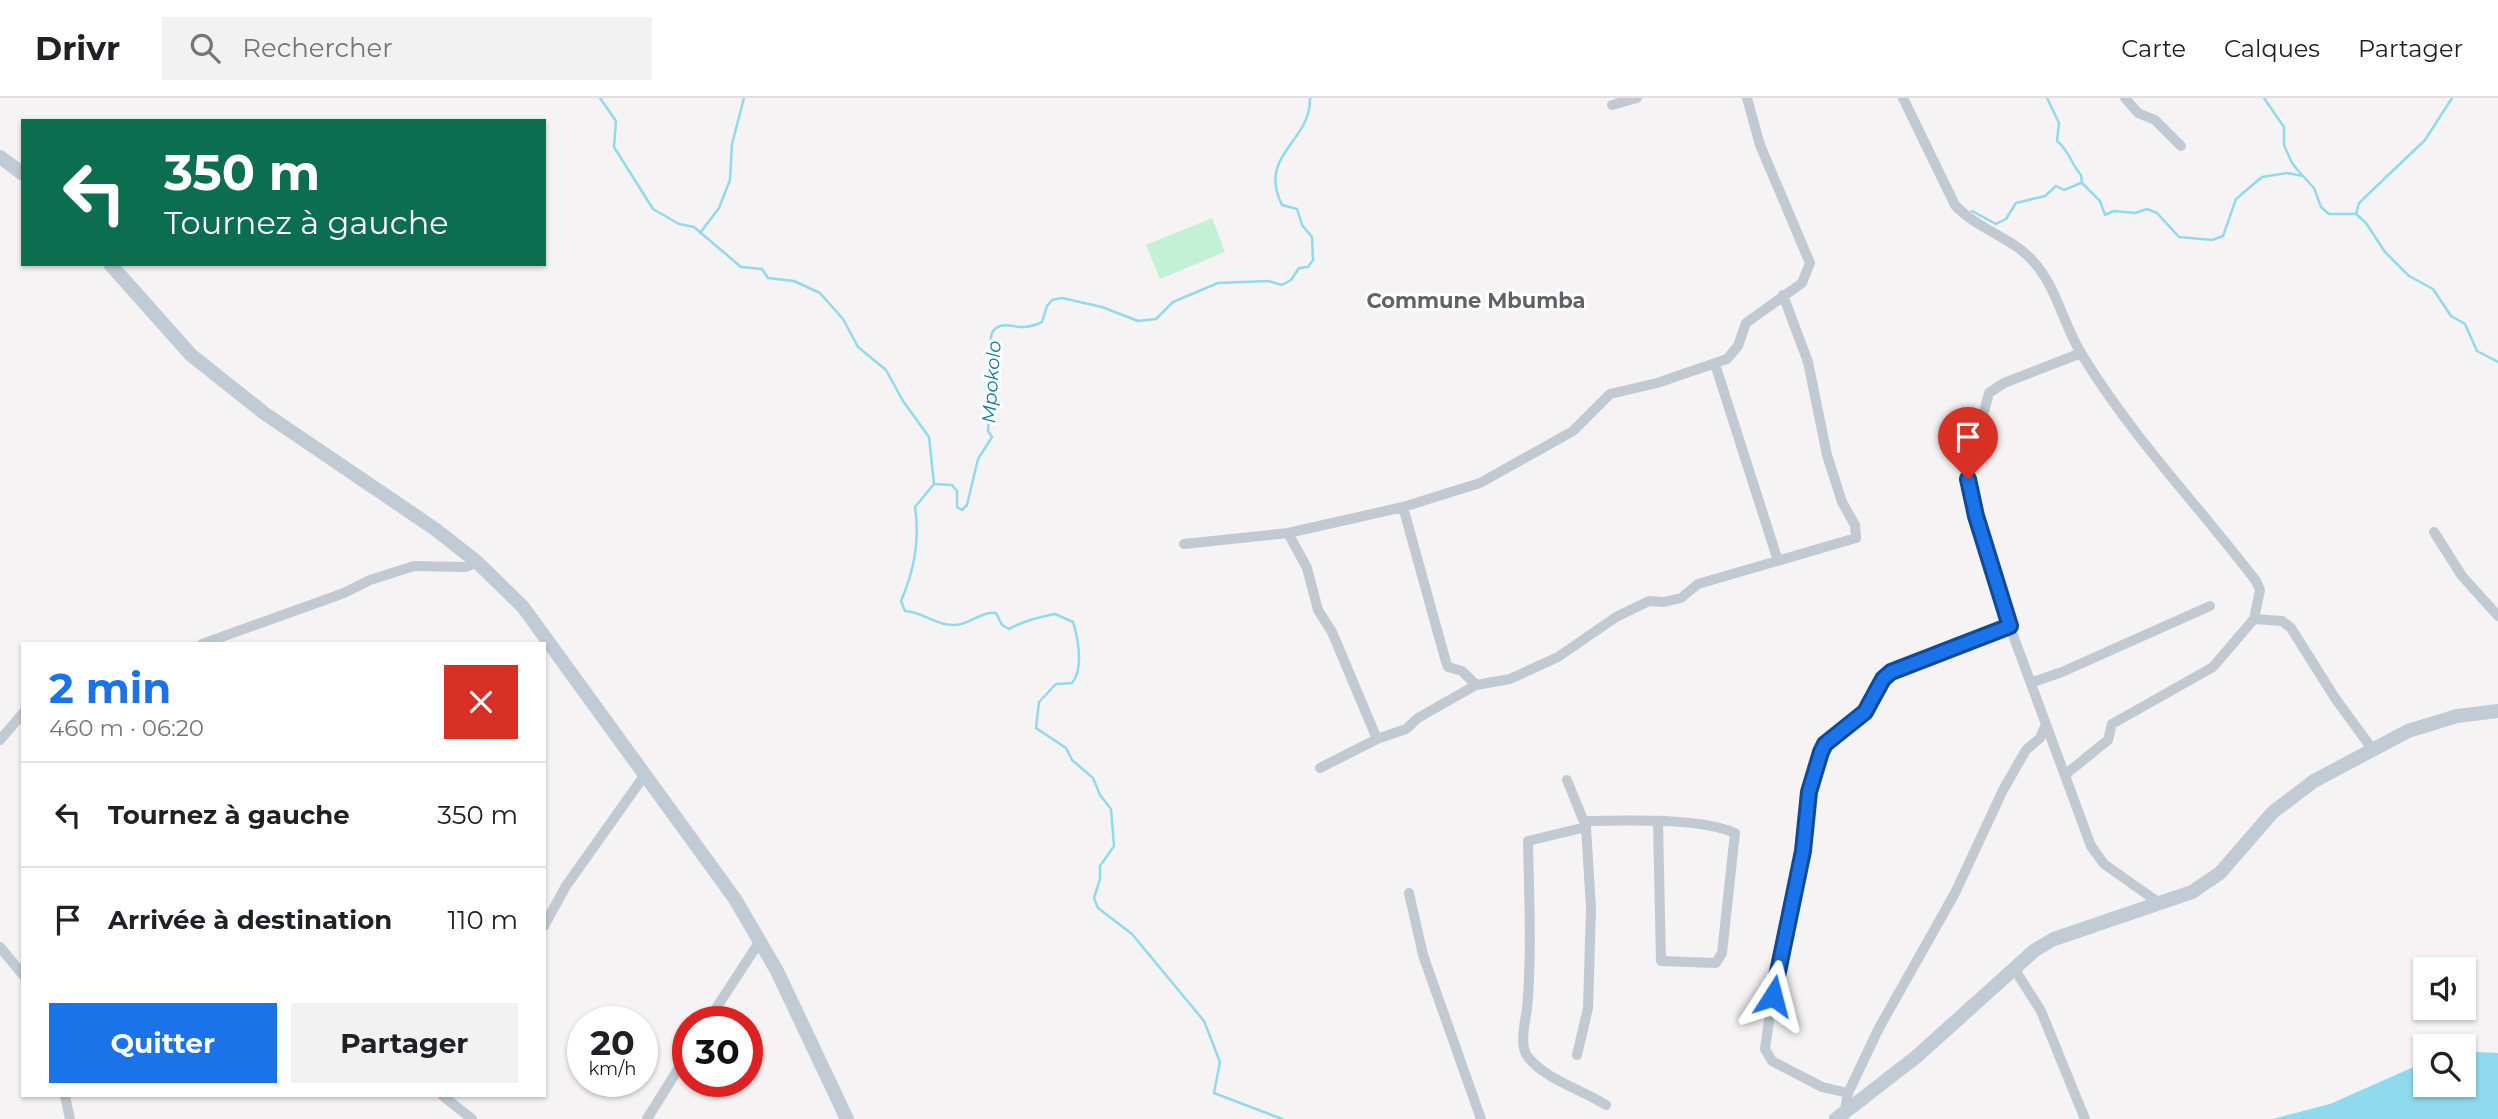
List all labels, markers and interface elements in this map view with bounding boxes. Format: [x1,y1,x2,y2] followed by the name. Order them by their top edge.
[162,17,652,80] search box
[35,28,120,68] text: Drivr
[186,29,224,67] icon: search
[242,32,393,64] text: Rechercher
[2121,34,2186,63] text: Carte
[2224,34,2320,63] text: Calques
[2358,34,2463,63] text: Partager
[164,143,320,202] text: 350 m
[49,147,140,238] icon: left
[164,203,449,242] text: Tournez à gauche
[1366,288,1586,313] district label: Commune Mbumba
[977,340,1006,424] water label: Mpokolo
[1938,407,1998,479] pin
[1949,418,1987,456] icon: arrive
[49,662,171,714] text: 2 min
[444,665,518,739] button: close
[49,714,204,742] text: 460 m · 06:20
[49,796,87,834] icon: left
[108,799,350,831] text: Tournez à gauche
[437,799,518,831] text: 350 m
[49,901,87,939] icon: arrive
[108,904,392,936] text: Arrivée à destination
[448,904,518,936] text: 110 m
[2413,957,2476,1097] map controls
[2413,957,2476,1020] button: sound
[1736,959,1810,1033] position arrow
[49,1003,277,1083] button: Quitter
[291,1003,518,1083] button: Partager
[672,1006,763,1097] speed limit sign: 30
[590,1021,635,1064] text: 20
[2413,1034,2476,1097] button: search
[588,1058,637,1080] text: km/h

